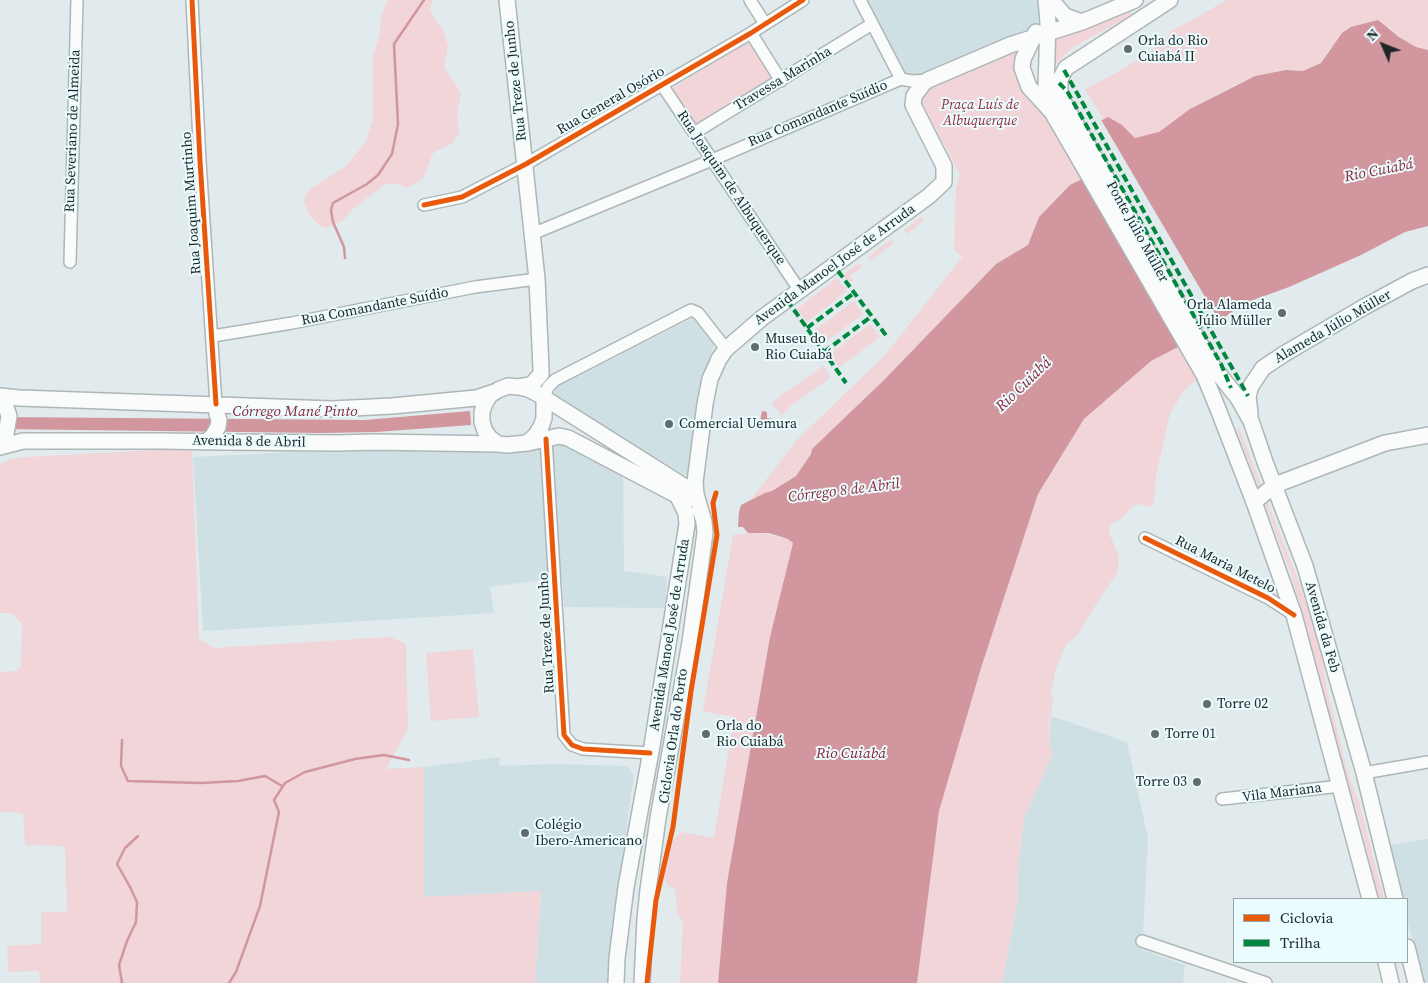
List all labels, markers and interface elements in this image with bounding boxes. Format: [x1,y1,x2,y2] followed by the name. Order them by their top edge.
[501,20,531,142] street label: Rua Treze de Junho
[1358,20,1408,70] north arrow
[1361,24,1383,45] text: N
[1138,33,1208,65] place label: Orla do Rio Cuiabá II
[731,43,835,115] street label: Travessa Marinha
[1122,43,1134,55] marker: Orla do Rio Cuiabá II
[62,49,84,213] street label: Rua Severiano de Almeida
[554,63,668,139] street label: Rua General Osório
[746,77,890,151] street label: Rua Comandante Suídio
[941,97,1019,130] park label: Praça Luís de Albuquerque
[673,108,789,268] street label: Rua Joaquim de Albuquerque
[179,131,205,275] street label: Rua Joaquim Murtinho
[1343,155,1415,187] water label: Rio Cuiabá
[1102,178,1172,286] street label: Ponte Júlio Müller
[751,201,919,329] street label: Avenida Manoel José de Arruda
[300,284,450,330] street label: Rua Comandante Suídio
[1271,287,1395,367] street label: Alameda Júlio Müller
[1187,297,1272,330] place label: Orla Alameda Júlio Müller
[1276,307,1288,319] marker: Orla Alameda Júlio Müller
[765,331,833,364] place label: Museu do Rio Cuiabá
[749,341,761,353] marker: Museu do Rio Cuiabá
[993,354,1055,416] water label: Rio Cuiabá
[233,403,357,421] water label: Córrego Mané Pinto
[679,416,797,432] place label: Comercial Uemura
[663,418,675,430] marker: Comercial Uemura
[192,433,306,451] street label: Avenida 8 de Abril
[787,475,901,507] water label: Córrego 8 de Abril
[1172,532,1278,598] street label: Rua Maria Metelo
[646,537,694,733] street label: Avenida Manoel José de Arruda
[535,572,559,694] street label: Rua Treze de Junho
[1301,579,1343,675] street label: Avenida da Feb
[656,667,692,805] street label: Ciclovia Orla do Porto
[1217,696,1268,712] place label: Torre 02
[1201,698,1213,710] marker: Torre 02
[716,718,784,750] place label: Orla do Rio Cuiabá
[1165,726,1216,742] place label: Torre 01
[700,728,712,740] marker: Orla do Rio Cuiabá
[1149,728,1161,740] marker: Torre 01
[816,745,886,763] water label: Rio Cuiabá
[1136,774,1187,790] place label: Torre 03
[1191,776,1203,788] marker: Torre 03
[1241,780,1323,806] street label: Vila Mariana
[535,817,642,850] place label: Colégio Ibero-Americano
[519,827,531,839] marker: Colégio Ibero-Americano
[1233,898,1408,963] legend
[1280,907,1333,928] text: Ciclovia
[1280,932,1321,953] text: Trilha

